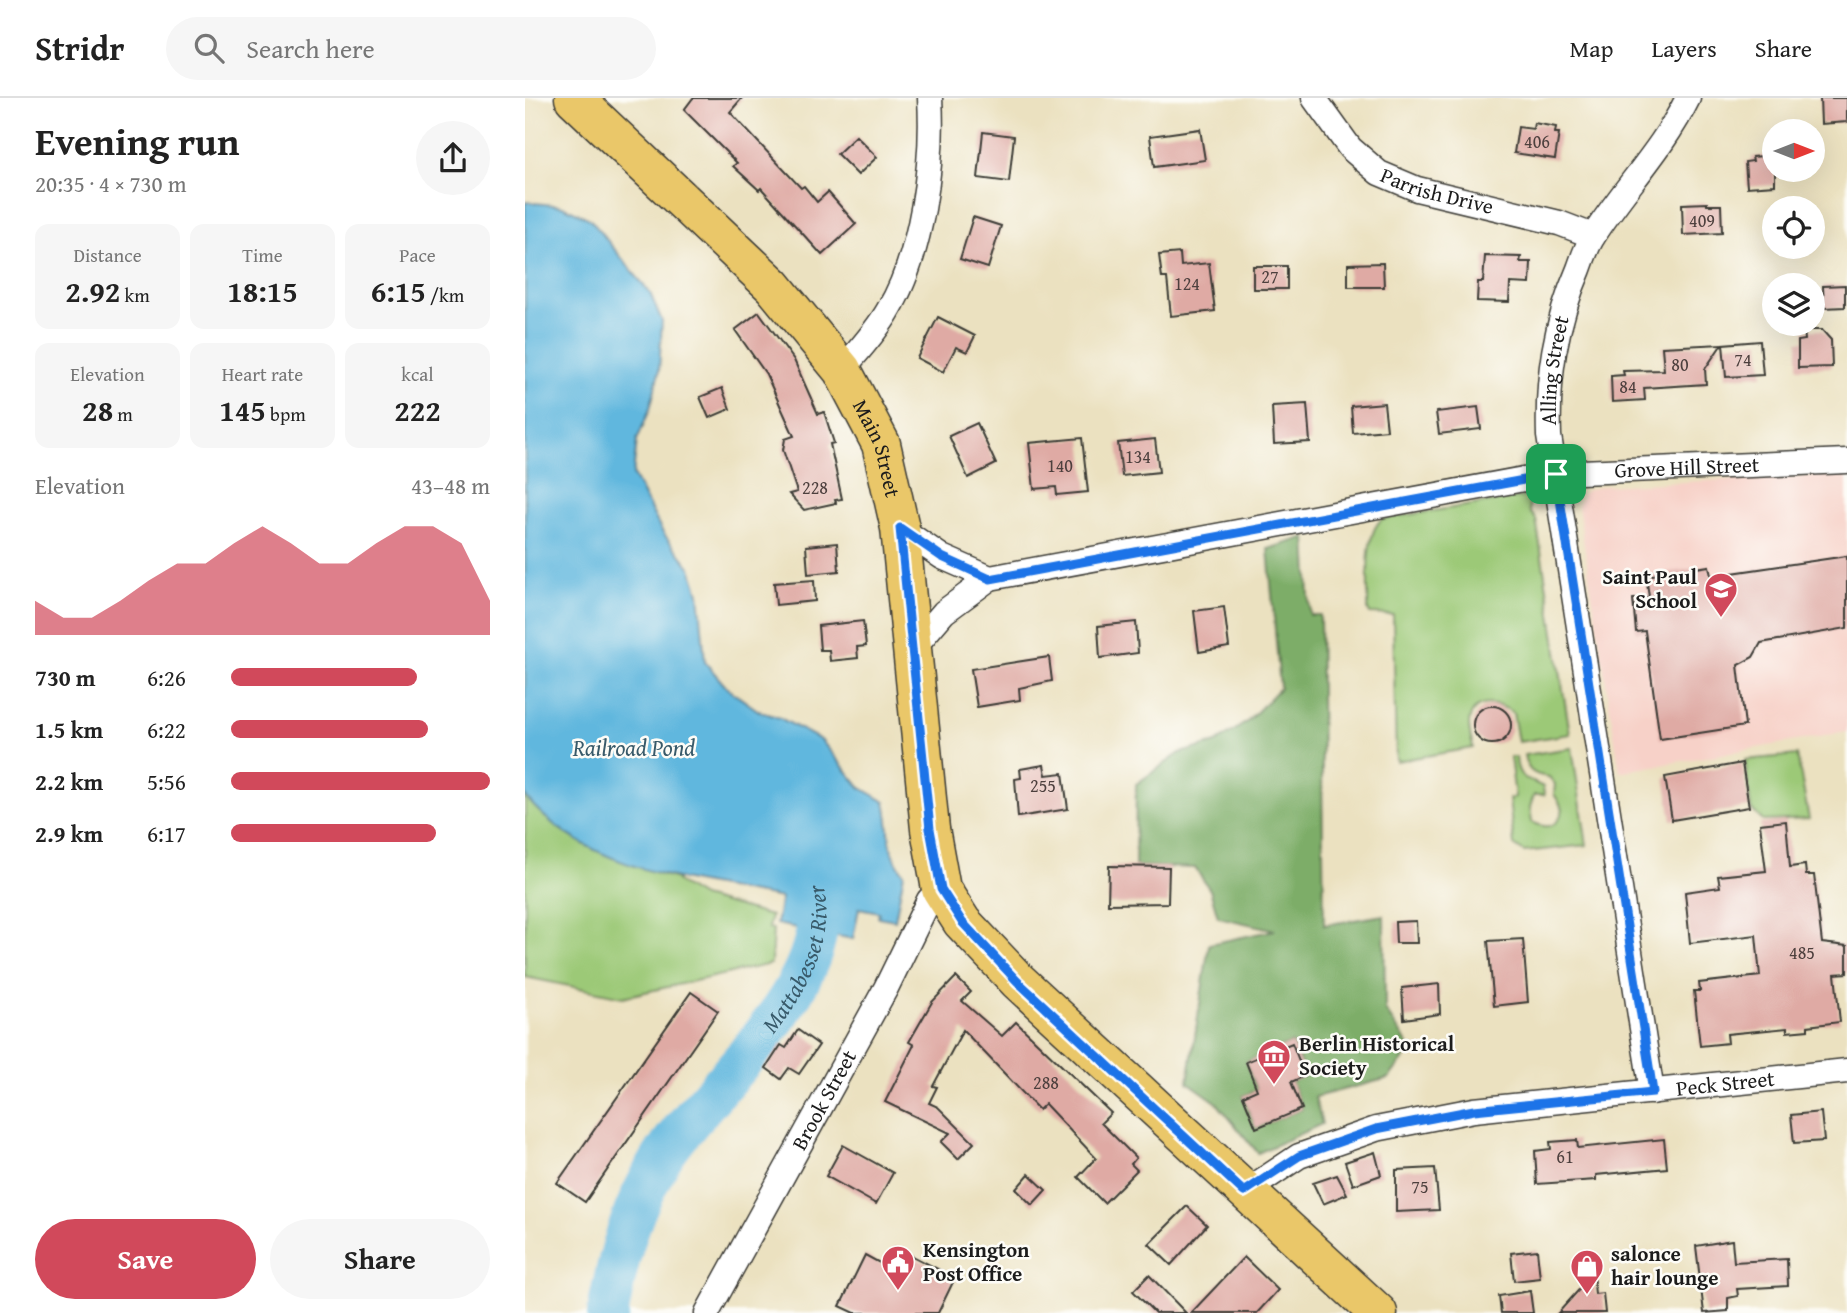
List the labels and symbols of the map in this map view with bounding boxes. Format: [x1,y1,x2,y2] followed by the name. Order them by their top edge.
[1762,119,1825,182] north arrow
[1524,128,1550,155] house number: 406
[1376,159,1497,222] street label: Parrish Drive
[1689,207,1715,234] house number: 409
[1261,263,1279,290] house number: 27
[1174,270,1200,297] house number: 124
[1533,311,1577,425] street label: Alling Street
[1734,346,1752,373] house number: 74
[1671,351,1689,378] house number: 80
[1619,373,1637,400] house number: 84
[845,394,909,501] street label: Main Street
[1125,443,1151,470] house number: 134
[1526,444,1586,504] pin
[1614,449,1760,486] street label: Grove Hill Street
[1047,452,1073,479] house number: 140
[802,474,828,501] house number: 228
[1602,561,1697,616] place label: Saint Paul School
[1702,570,1740,619] school or university icon: Saint Paul School
[572,731,695,764] water label: Railroad Pond
[1030,772,1056,799] house number: 255
[753,880,835,1039] water label: Mattabesset River
[1789,939,1815,966] house number: 485
[1299,1028,1455,1083] place label: Berlin Historical Society
[1255,1037,1293,1086] museum icon: Berlin Historical Society
[784,1044,864,1156] street label: Brook Street
[1675,1063,1776,1104] street label: Peck Street
[1033,1069,1059,1096] house number: 288
[1556,1143,1574,1170] house number: 61
[1411,1173,1429,1200] house number: 75
[923,1234,1030,1289] place label: Kensington Post Office
[1611,1238,1718,1293] place label: salonce hair lounge
[879,1243,917,1292] public building icon: Kensington Post Office
[1568,1247,1606,1296] shop icon: salonce hair lounge

